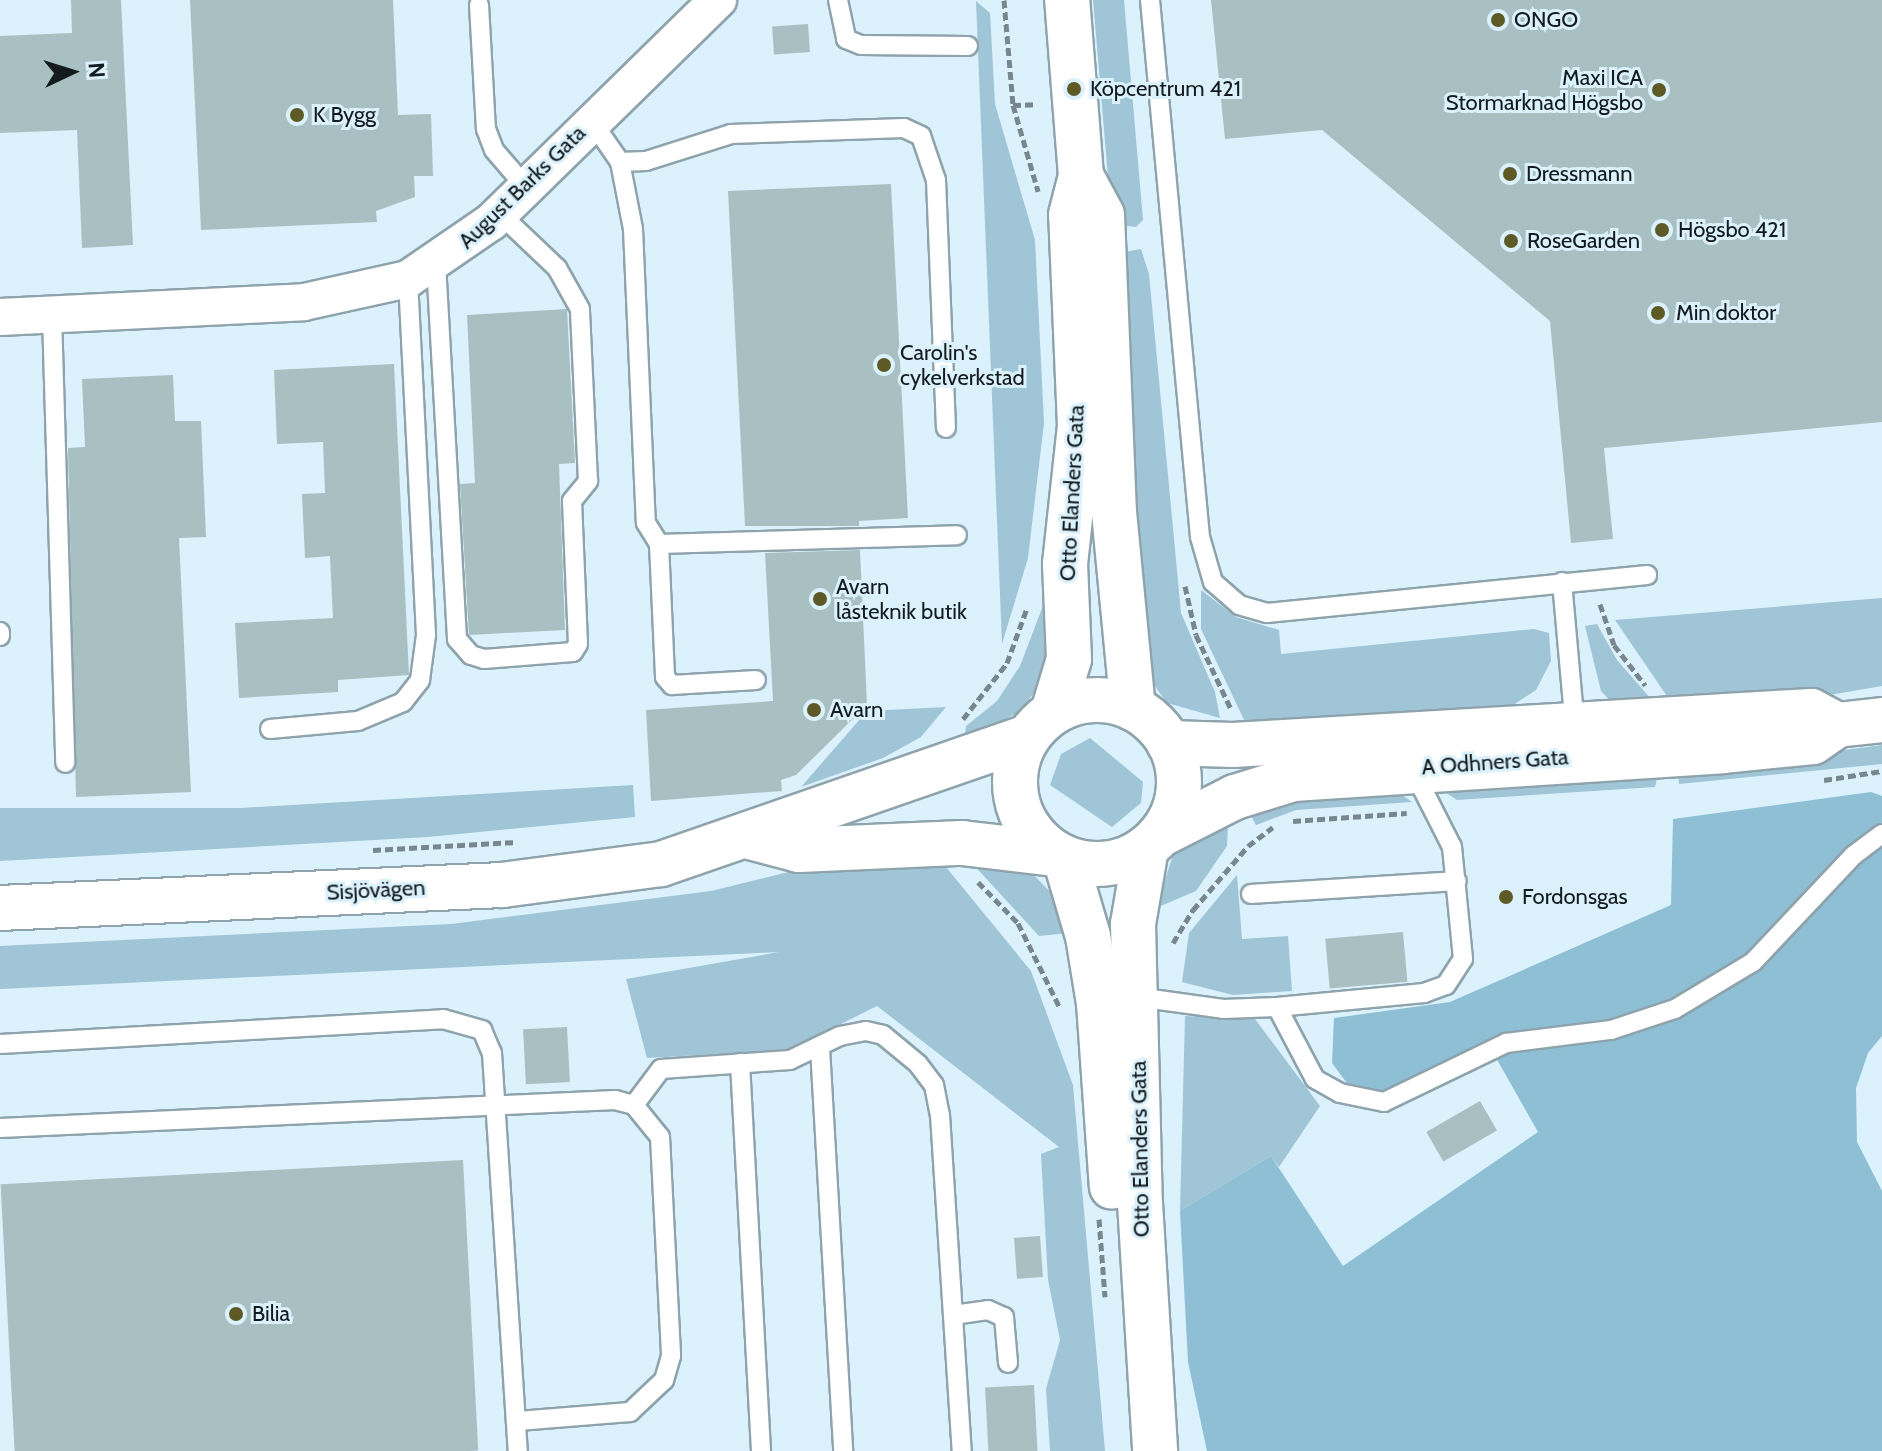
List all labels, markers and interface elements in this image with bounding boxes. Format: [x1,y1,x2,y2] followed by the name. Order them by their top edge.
[1514,7,1578,33] place label: ONGO
[1489,11,1507,29] marker: ONGO
[32,32,112,112] north arrow
[82,62,110,79] text: N
[1446,64,1643,116] place label: Maxi ICA Stormarknad Högsbo
[1090,76,1241,102] place label: Köpcentrum 421
[1065,80,1083,98] marker: Köpcentrum 421
[1650,81,1668,99] marker: Maxi ICA Stormarknad Högsbo
[313,102,376,128] place label: K Bygg
[288,106,306,124] marker: K Bygg
[453,120,591,254] street label: August Barks Gata
[1526,161,1632,187] place label: Dressmann
[1501,165,1519,183] marker: Dressmann
[1678,217,1786,243] place label: Högsbo 421
[1653,221,1671,239] marker: Högsbo 421
[1527,228,1640,254] place label: RoseGarden
[1502,232,1520,250] marker: RoseGarden
[1676,300,1776,326] place label: Min doktor
[1647,302,1669,324] marker: Min doktor
[900,339,1025,390] place label: Carolin's cykelverkstad
[875,356,893,374] marker: Carolin's cykelverkstad
[1054,404,1090,582] street label: Otto Elanders Gata
[836,573,967,624] place label: Avarn låsteknik butik
[811,590,829,608] marker: Avarn låsteknik butik
[830,697,883,723] place label: Avarn
[805,701,823,719] marker: Avarn
[1421,744,1569,780] street label: A Odhners Gata
[326,874,426,906] street label: Sisjövägen
[1522,884,1628,910] place label: Fordonsgas
[1497,888,1515,906] marker: Fordonsgas
[1125,1061,1155,1237] street label: Otto Elanders Gata
[252,1301,290,1327] place label: Bilia
[227,1305,245,1323] marker: Bilia

